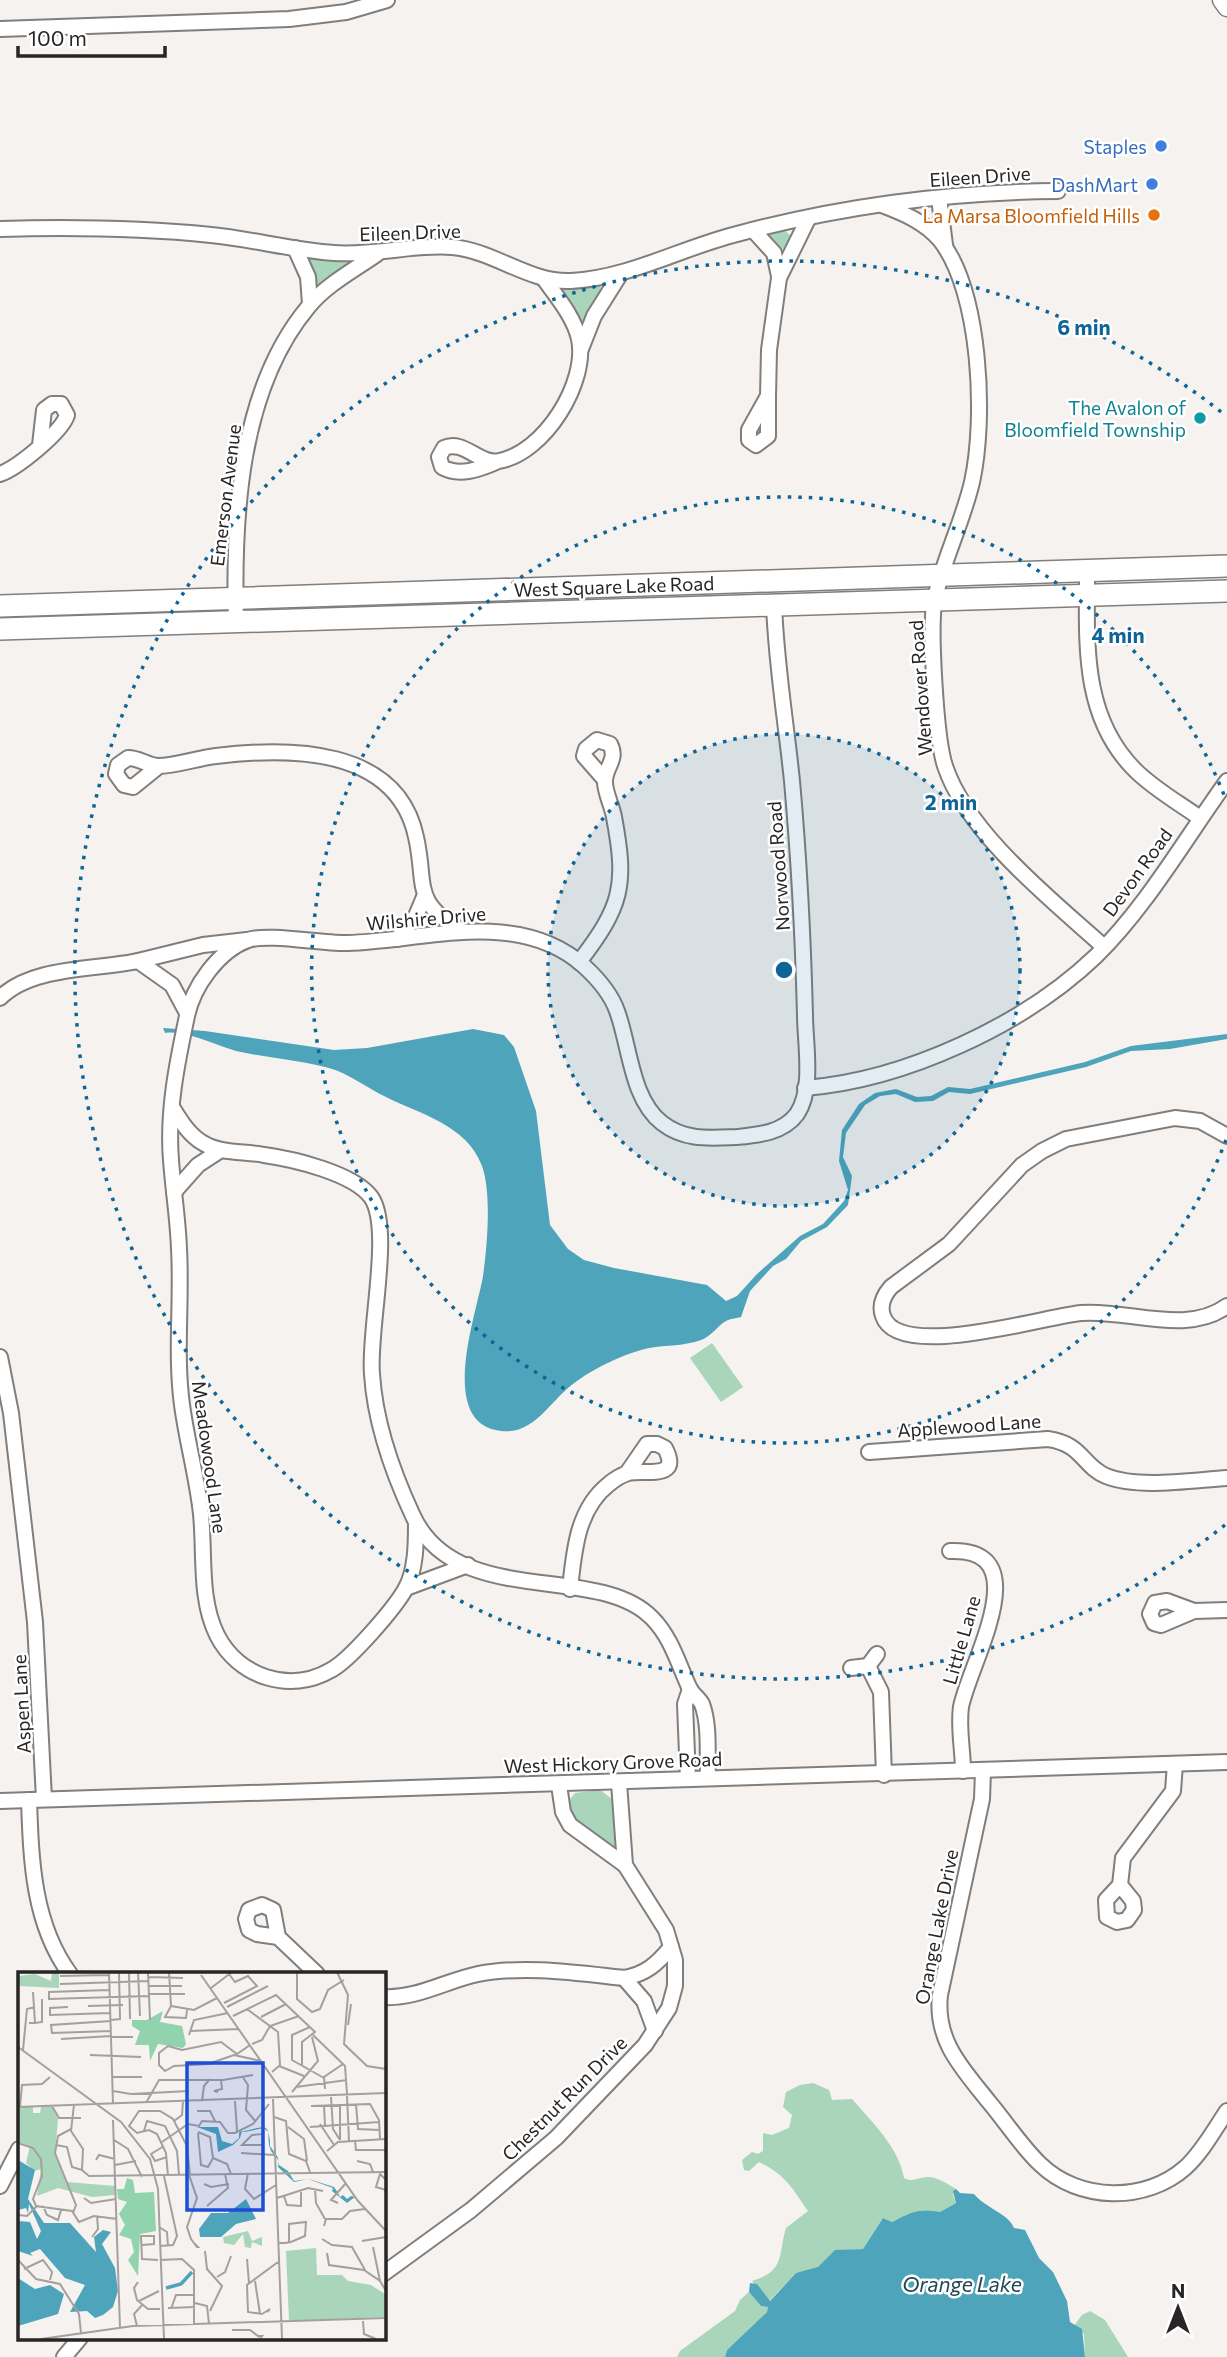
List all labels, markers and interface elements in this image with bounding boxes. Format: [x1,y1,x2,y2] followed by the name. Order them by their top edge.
[18,14,164,58] scale bar
[28,25,87,50] text: 100 m
[1084,135,1147,158] place label: Staples
[1153,138,1169,154] marker: Staples
[929,161,1031,191] street label: Eileen Drive
[1051,173,1138,196] place label: DashMart
[1144,176,1160,192] marker: DashMart
[922,204,1140,227] place label: La Marsa Bloomfield Hills
[1146,207,1162,223] marker: La Marsa Bloomfield Hills
[359,219,461,245] street label: Eileen Drive
[1057,314,1111,339] text: 6 min
[1004,396,1186,441] place label: The Avalon of Bloomfield Township
[1192,410,1208,426] marker: The Avalon of Bloomfield Township
[205,423,245,567] street label: Emerson Avenue
[513,571,715,601] street label: West Square Lake Road
[904,619,936,757] street label: Wendover Road
[1091,622,1145,647] text: 4 min
[925,789,977,814] text: 2 min
[762,800,794,932] street label: Norwood Road
[1097,823,1177,921] street label: Devon Road
[365,901,487,935] street label: Wilshire Drive
[772,958,796,982] centre of rings
[188,1379,232,1535] street label: Meadowood Lane
[896,1409,1042,1441] street label: Applewood Lane
[937,1593,985,1687] street label: Little Lane
[7,1654,35,1754] street label: Aspen Lane
[503,1747,723,1777] street label: West Hickory Grove Road
[910,1847,962,2007] street label: Orange Lake Drive
[18,1972,385,2340] inset map
[497,2031,631,2165] street label: Chestnut Run Drive
[902,2271,1022,2296] water label: Orange Lake
[1143,2273,1213,2343] north arrow
[1171,2279,1185,2302] text: N

